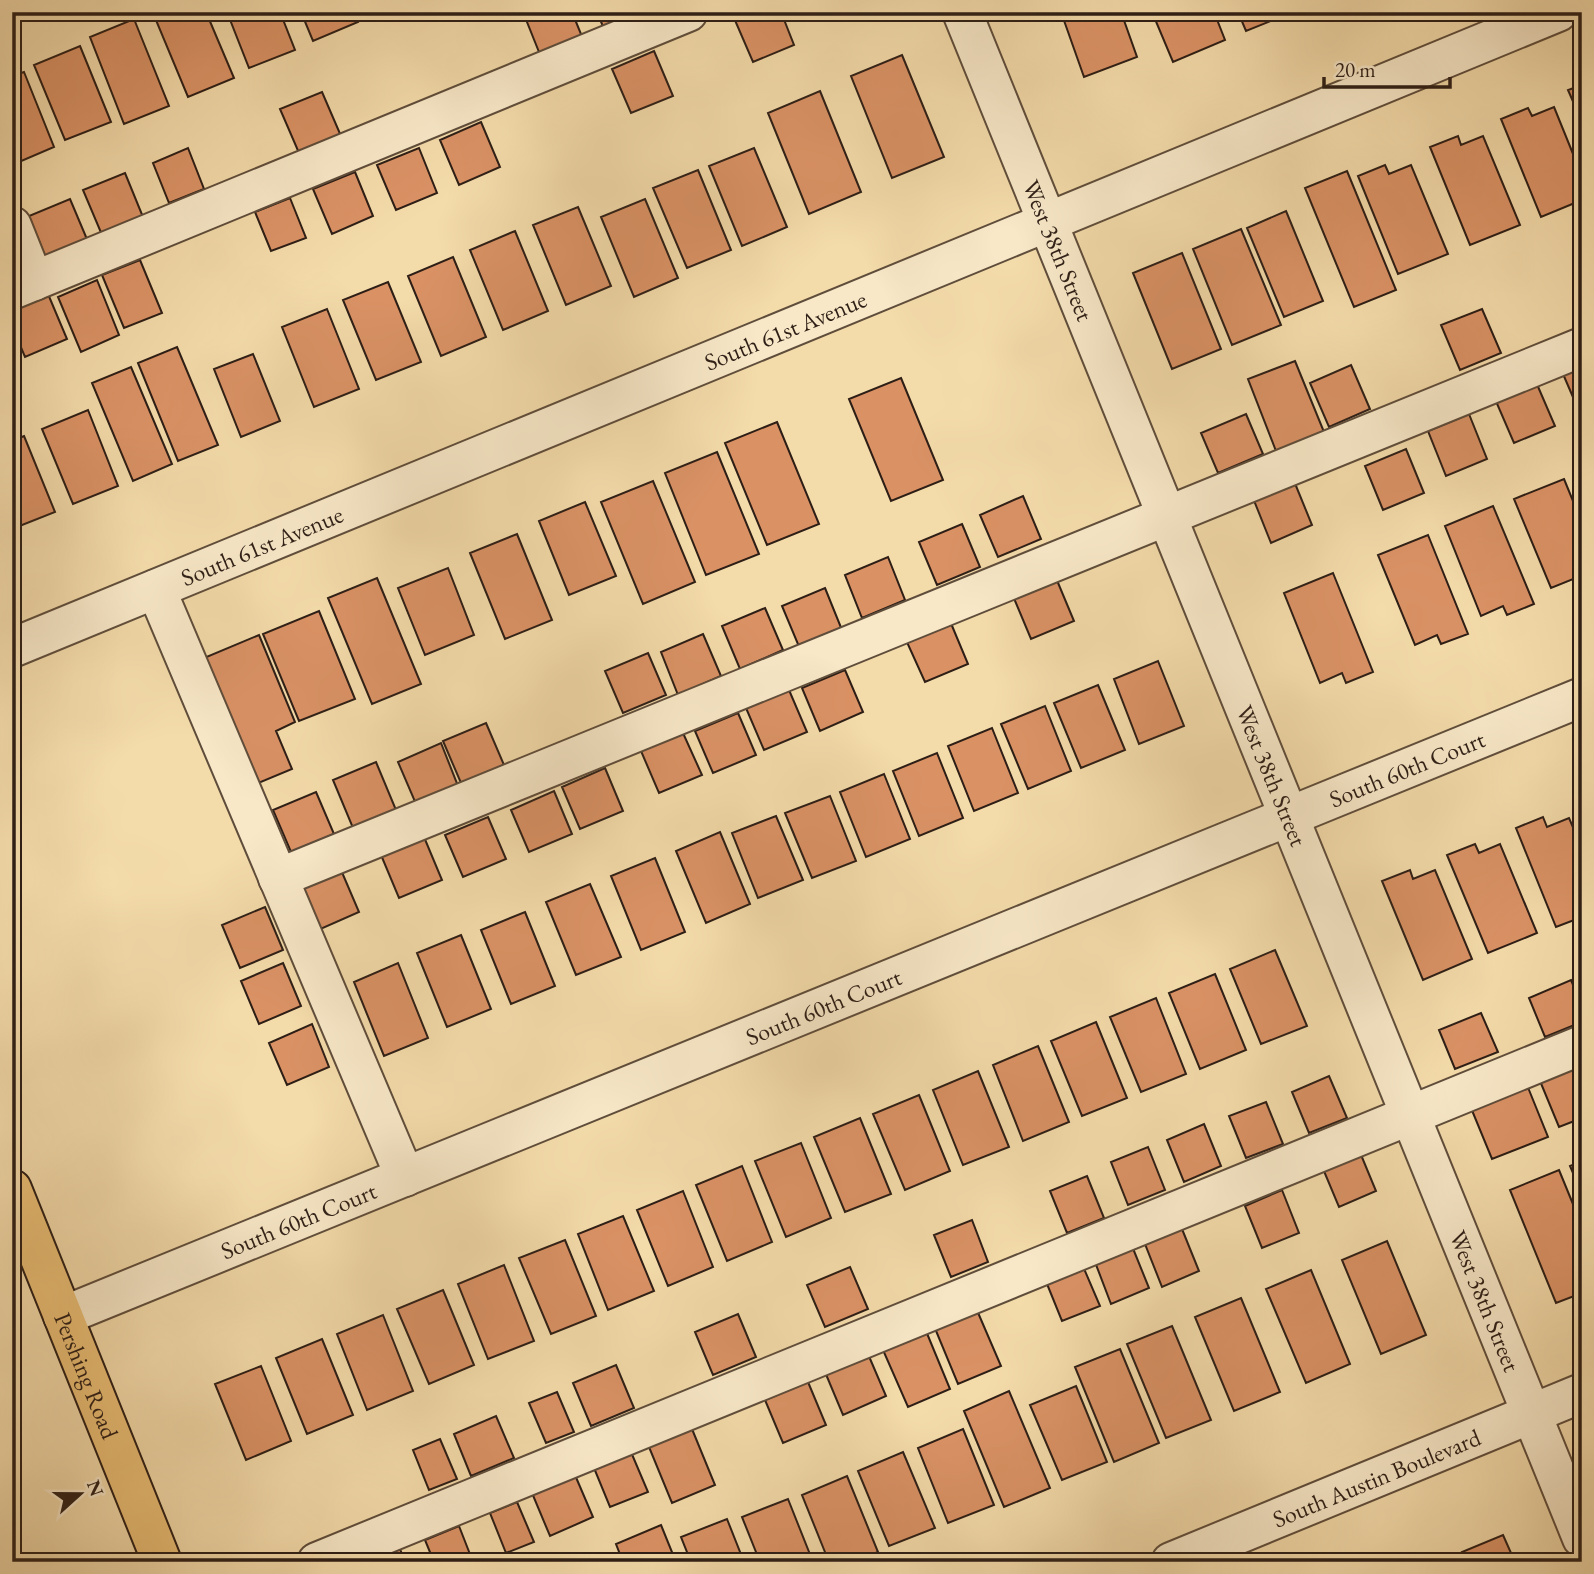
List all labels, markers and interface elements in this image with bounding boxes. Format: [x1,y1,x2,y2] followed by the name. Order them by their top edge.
[1324,46,1450,90] scale bar
[1335,56,1376,83] text: 20 m
[1016,175,1101,326] street label: West 38th Street
[699,283,871,377] street label: South 61st Avenue
[176,498,347,592] street label: South 61st Avenue
[1230,700,1315,851] street label: West 38th Street
[1324,723,1490,814] street label: South 60th Court
[741,960,906,1052] street label: South 60th Court
[216,1174,381,1266] street label: South 60th Court
[1443,1226,1528,1376] street label: West 38th Street
[48,1308,127,1444] street label: Pershing Road
[1268,1421,1486,1534] street label: South Austin Boulevard
[46,1458,116,1528] north arrow
[81,1476,110,1500] text: N

